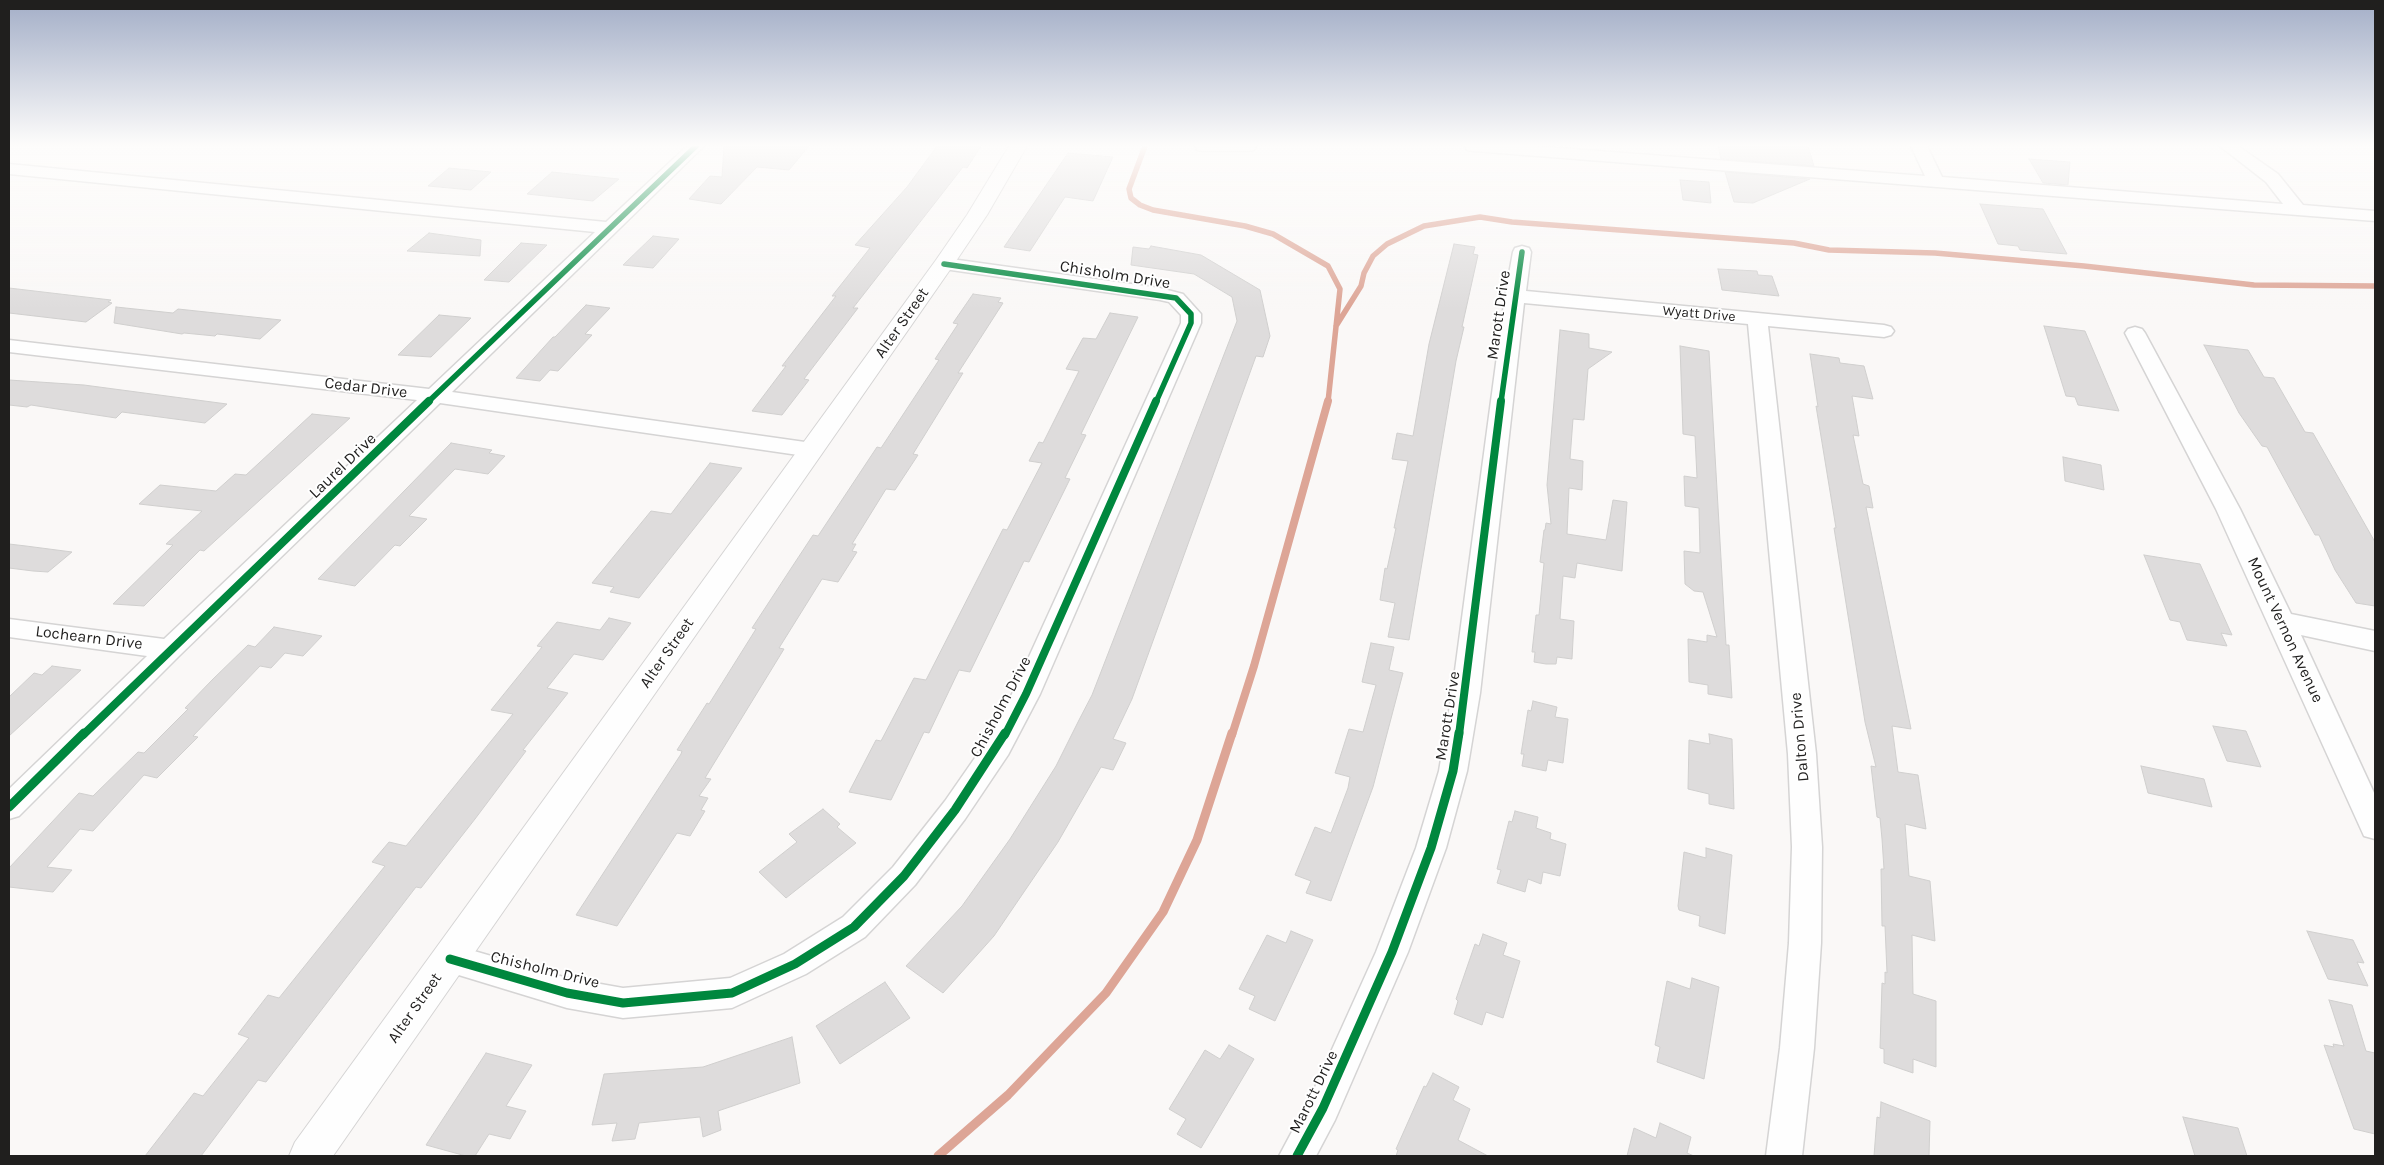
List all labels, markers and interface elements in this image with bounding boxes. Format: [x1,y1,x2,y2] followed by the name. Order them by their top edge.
[1058,257,1172,293] street label: Chisholm Drive
[1483,269,1515,361] street label: Marott Drive
[871,284,933,362] street label: Alter Street
[1662,302,1736,326] street label: Wyatt Drive
[324,373,408,403] street label: Cedar Drive
[306,429,380,503] street label: Laurel Drive
[2243,554,2327,706] street label: Mount Vernon Avenue
[636,614,698,692] street label: Alter Street
[34,622,144,654] street label: Lochearn Drive
[966,653,1036,761] street label: Chisholm Drive
[1431,670,1465,762] street label: Marott Drive
[1787,692,1813,782] street label: Dalton Drive
[489,947,601,993] street label: Chisholm Drive
[384,969,446,1047] street label: Alter Street
[1286,1047,1342,1137] street label: Marott Drive

